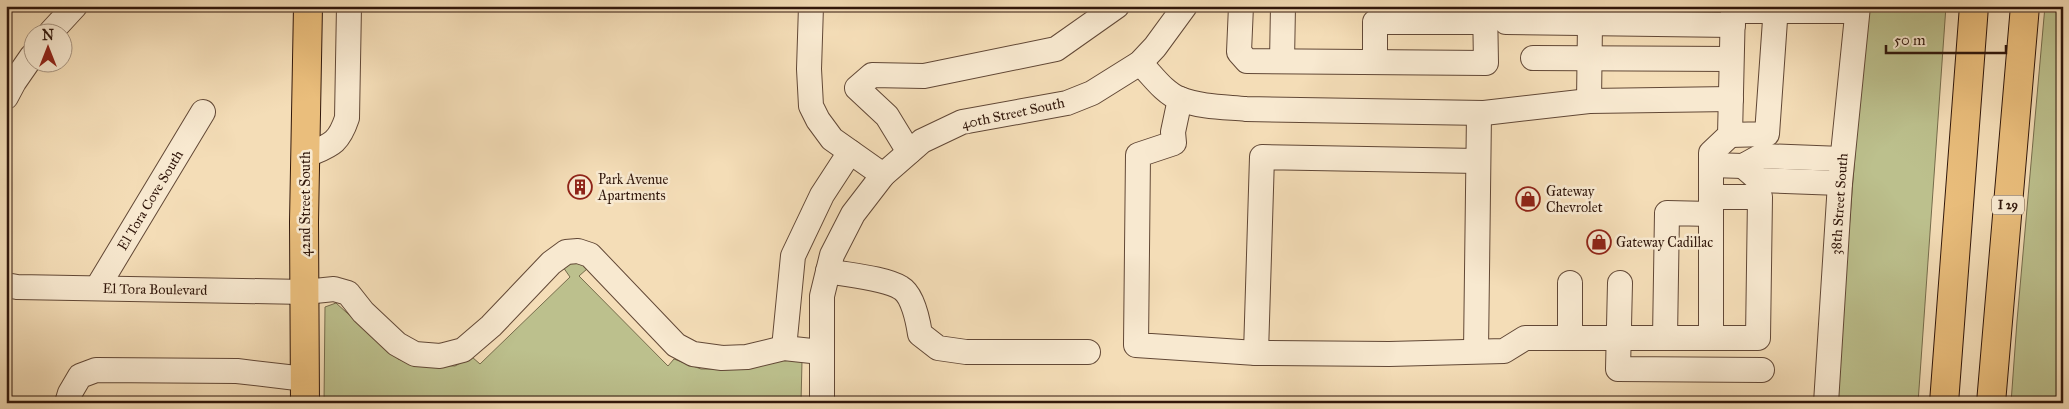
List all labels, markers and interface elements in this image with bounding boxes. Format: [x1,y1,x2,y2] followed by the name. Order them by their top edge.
[22,22,72,72] north arrow
[1886,22,2006,54] scale bar
[42,27,54,44] text: N
[1894,31,1926,49] text: 50 m
[960,94,1066,133] street label: 40th Street South
[114,147,187,253] street label: El Tora Cove South
[297,151,314,257] street label: 42nd Street South
[1827,152,1852,256] street label: 38th Street South
[597,171,669,204] place label: Park Avenue Apartments
[567,174,593,200] building icon: Park Avenue Apartments
[1546,183,1603,216] place label: Gateway Chevrolet
[1515,186,1541,212] shop icon: Gateway Chevrolet
[1992,196,2024,214] road number: I 29
[1586,229,1612,255] shop icon: Gateway Cadillac
[1616,234,1713,251] place label: Gateway Cadillac
[102,280,208,299] street label: El Tora Boulevard

